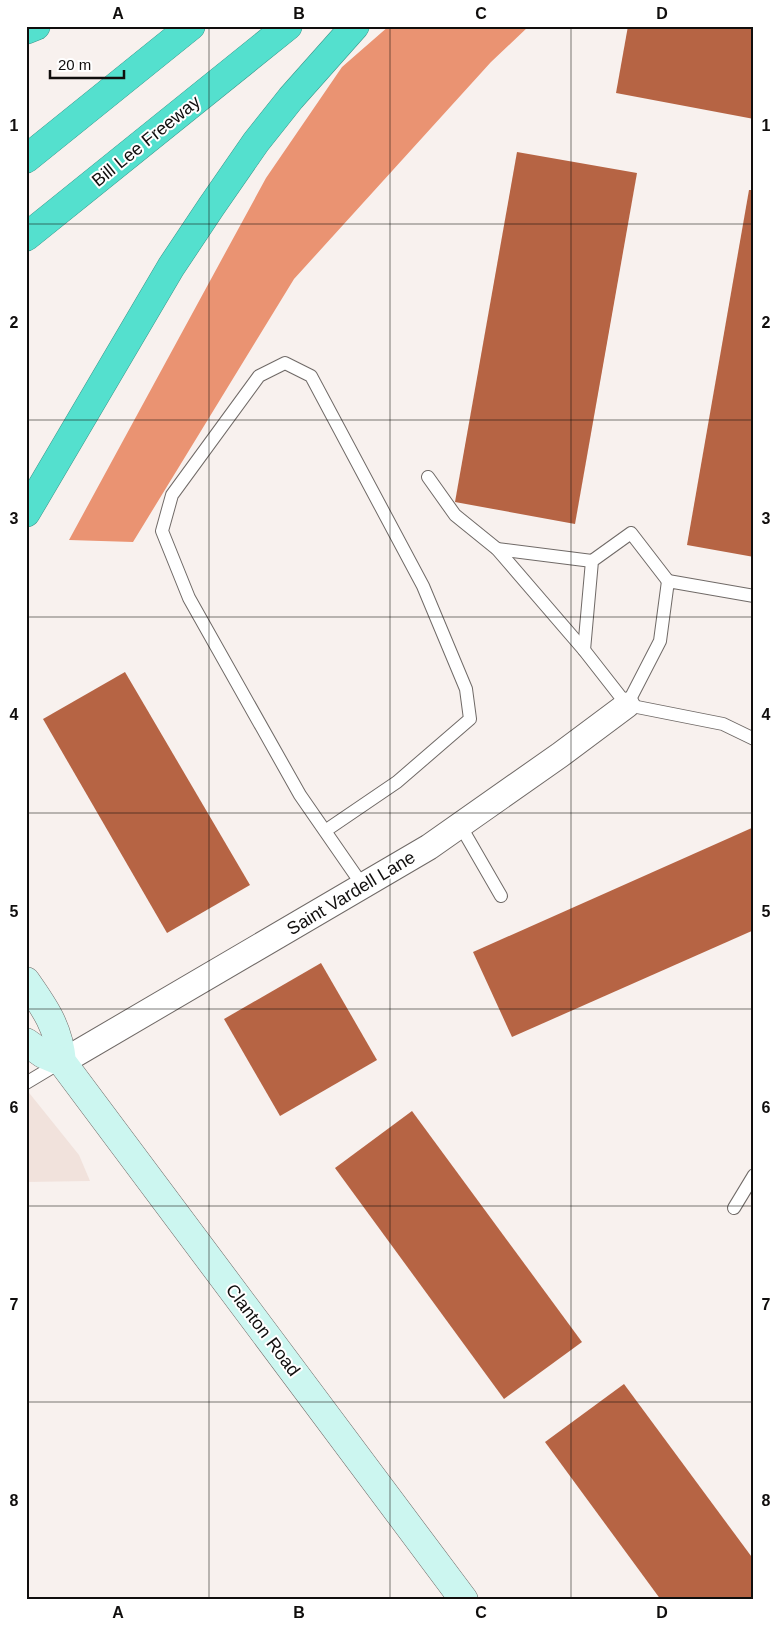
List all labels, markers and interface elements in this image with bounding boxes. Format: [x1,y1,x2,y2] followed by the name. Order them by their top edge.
[112,5,124,22] text: A
[293,5,305,22] text: B
[475,5,487,22] text: C
[656,5,668,22] text: D
[50,48,124,80] scale bar
[58,56,91,73] text: 20 m
[88,91,204,191] street label: Bill Lee Freeway
[10,117,19,134] text: 1
[762,117,771,134] text: 1
[10,314,19,331] text: 2
[762,314,771,331] text: 2
[10,510,19,527] text: 3
[762,510,771,527] text: 3
[10,706,19,723] text: 4
[762,706,771,723] text: 4
[283,847,419,939] street label: Saint Vardell Lane
[10,903,19,920] text: 5
[762,903,771,920] text: 5
[10,1099,19,1116] text: 6
[762,1099,771,1116] text: 6
[222,1280,304,1380] street label: Clanton Road
[10,1296,19,1313] text: 7
[762,1296,771,1313] text: 7
[10,1492,19,1509] text: 8
[762,1492,771,1509] text: 8
[112,1604,124,1621] text: A
[293,1604,305,1621] text: B
[475,1604,487,1621] text: C
[656,1604,668,1621] text: D

